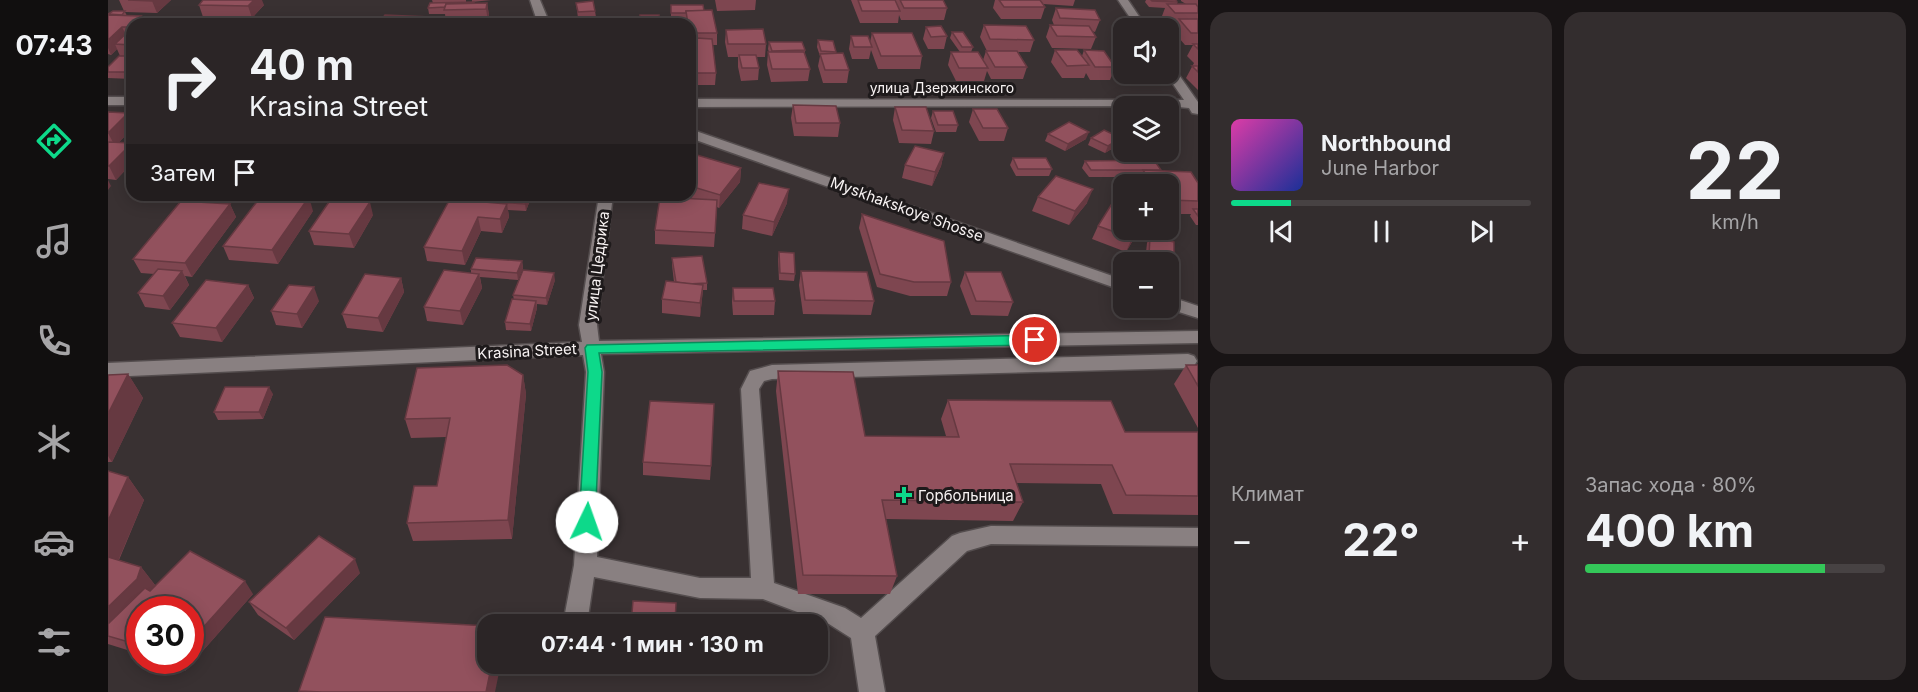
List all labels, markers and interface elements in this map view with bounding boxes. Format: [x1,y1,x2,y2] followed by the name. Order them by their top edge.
[1113,18,1179,318] map controls
[1113,18,1179,84] button: sound
[15,29,93,62] text: 07:43
[249,39,354,90] text: 40 m
[150,42,228,120] icon: right
[870,79,1014,96] street label: улица Дзержинского
[249,90,428,123] text: Krasina Street
[1113,96,1179,162] button: layers
[33,120,75,162] icon: directions
[1686,123,1784,218] text: 22
[1321,130,1451,156] text: Northbound
[228,156,261,189] icon: arrive
[1321,156,1439,180] text: June Harbor
[150,160,216,186] text: Затем
[828,172,986,246] street label: Myskhakskoye Shosse
[1113,174,1179,240] button: +
[581,210,613,322] street label: улица Цедрика
[1711,210,1759,234] text: km/h
[1265,215,1298,248] icon: previous
[1365,215,1398,248] icon: pause
[1465,215,1498,248] icon: next
[33,220,75,262] icon: music
[1113,252,1179,318] button: −
[1009,314,1060,365] pin
[33,320,75,362] icon: phone
[1018,323,1051,356] icon: arrive
[477,339,577,363] street label: Krasina Street
[33,421,75,463] icon: climate
[1585,473,1757,497] text: Запас хода · 80%
[1231,482,1304,506] text: Климат
[895,486,913,504] marker: Горбольница
[918,486,1014,505] place label: Горбольница
[555,490,619,554] position arrow
[1585,503,1754,558] text: 400 km
[1342,512,1420,567] text: 22°
[1231,520,1253,560] text: −
[1509,520,1531,560] text: +
[33,521,75,563] icon: car
[126,596,204,674] speed limit sign: 30
[33,621,75,663] icon: filters
[541,631,764,657] text: 07:44 · 1 мин · 130 m

